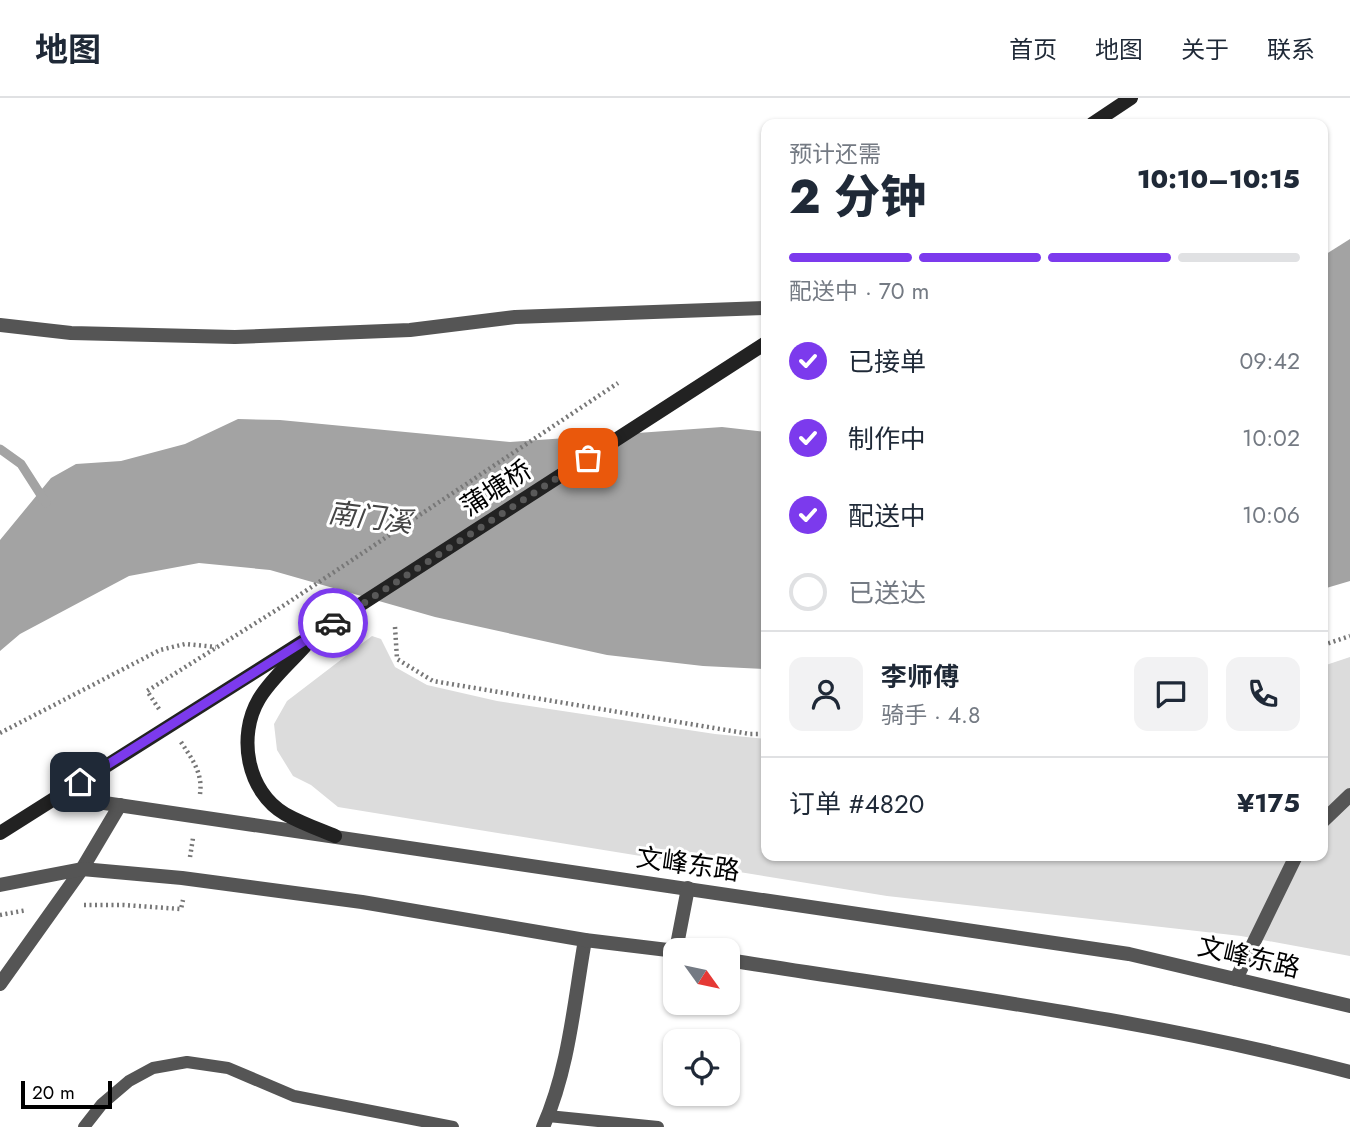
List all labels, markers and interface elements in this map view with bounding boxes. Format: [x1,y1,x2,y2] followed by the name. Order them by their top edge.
[35,26,101,73] text: 地图
[1009,32,1057,67] text: 首页
[1095,32,1143,67] text: 地图
[1181,32,1229,67] text: 关于
[1267,32,1315,67] text: 联系
[789,137,881,171] text: 预计还需
[1137,160,1300,198] text: 10:10–10:15
[789,164,926,230] text: 2 分钟
[789,274,929,308] text: 配送中 · 70 m
[789,342,827,380] icon: check
[848,343,926,381] text: 已接单
[1240,344,1300,378] text: 09:42
[789,419,827,457] icon: check
[848,420,926,458] text: 制作中
[1242,421,1300,455] text: 10:02
[558,428,618,488] pin
[569,439,607,477] icon: bag
[453,451,539,525] street label: 蒲塘桥
[326,492,417,543] water label: 南门溪
[789,496,827,534] icon: check
[848,497,926,535] text: 配送中
[1242,498,1300,532] text: 10:06
[848,574,926,612] text: 已送达
[298,588,368,658] courier
[314,604,352,642] icon: car
[789,657,863,731] button: person
[1134,657,1208,731] button: chat
[1226,657,1300,731] button: phone
[881,658,959,696] text: 李师傅
[881,698,981,732] text: 骑手 · 4.8
[50,752,110,812] pin
[61,763,99,801] icon: home
[1237,784,1300,822] text: ¥175
[789,785,924,823] text: 订单 #4820
[634,838,742,890] street label: 文峰东路
[1194,927,1304,987] street label: 文峰东路
[663,938,740,1015] north arrow
[663,938,740,1106] map controls
[663,1029,740,1106] button: locate
[21,1078,112,1110] scale bar
[32,1079,75,1106] text: 20 m

